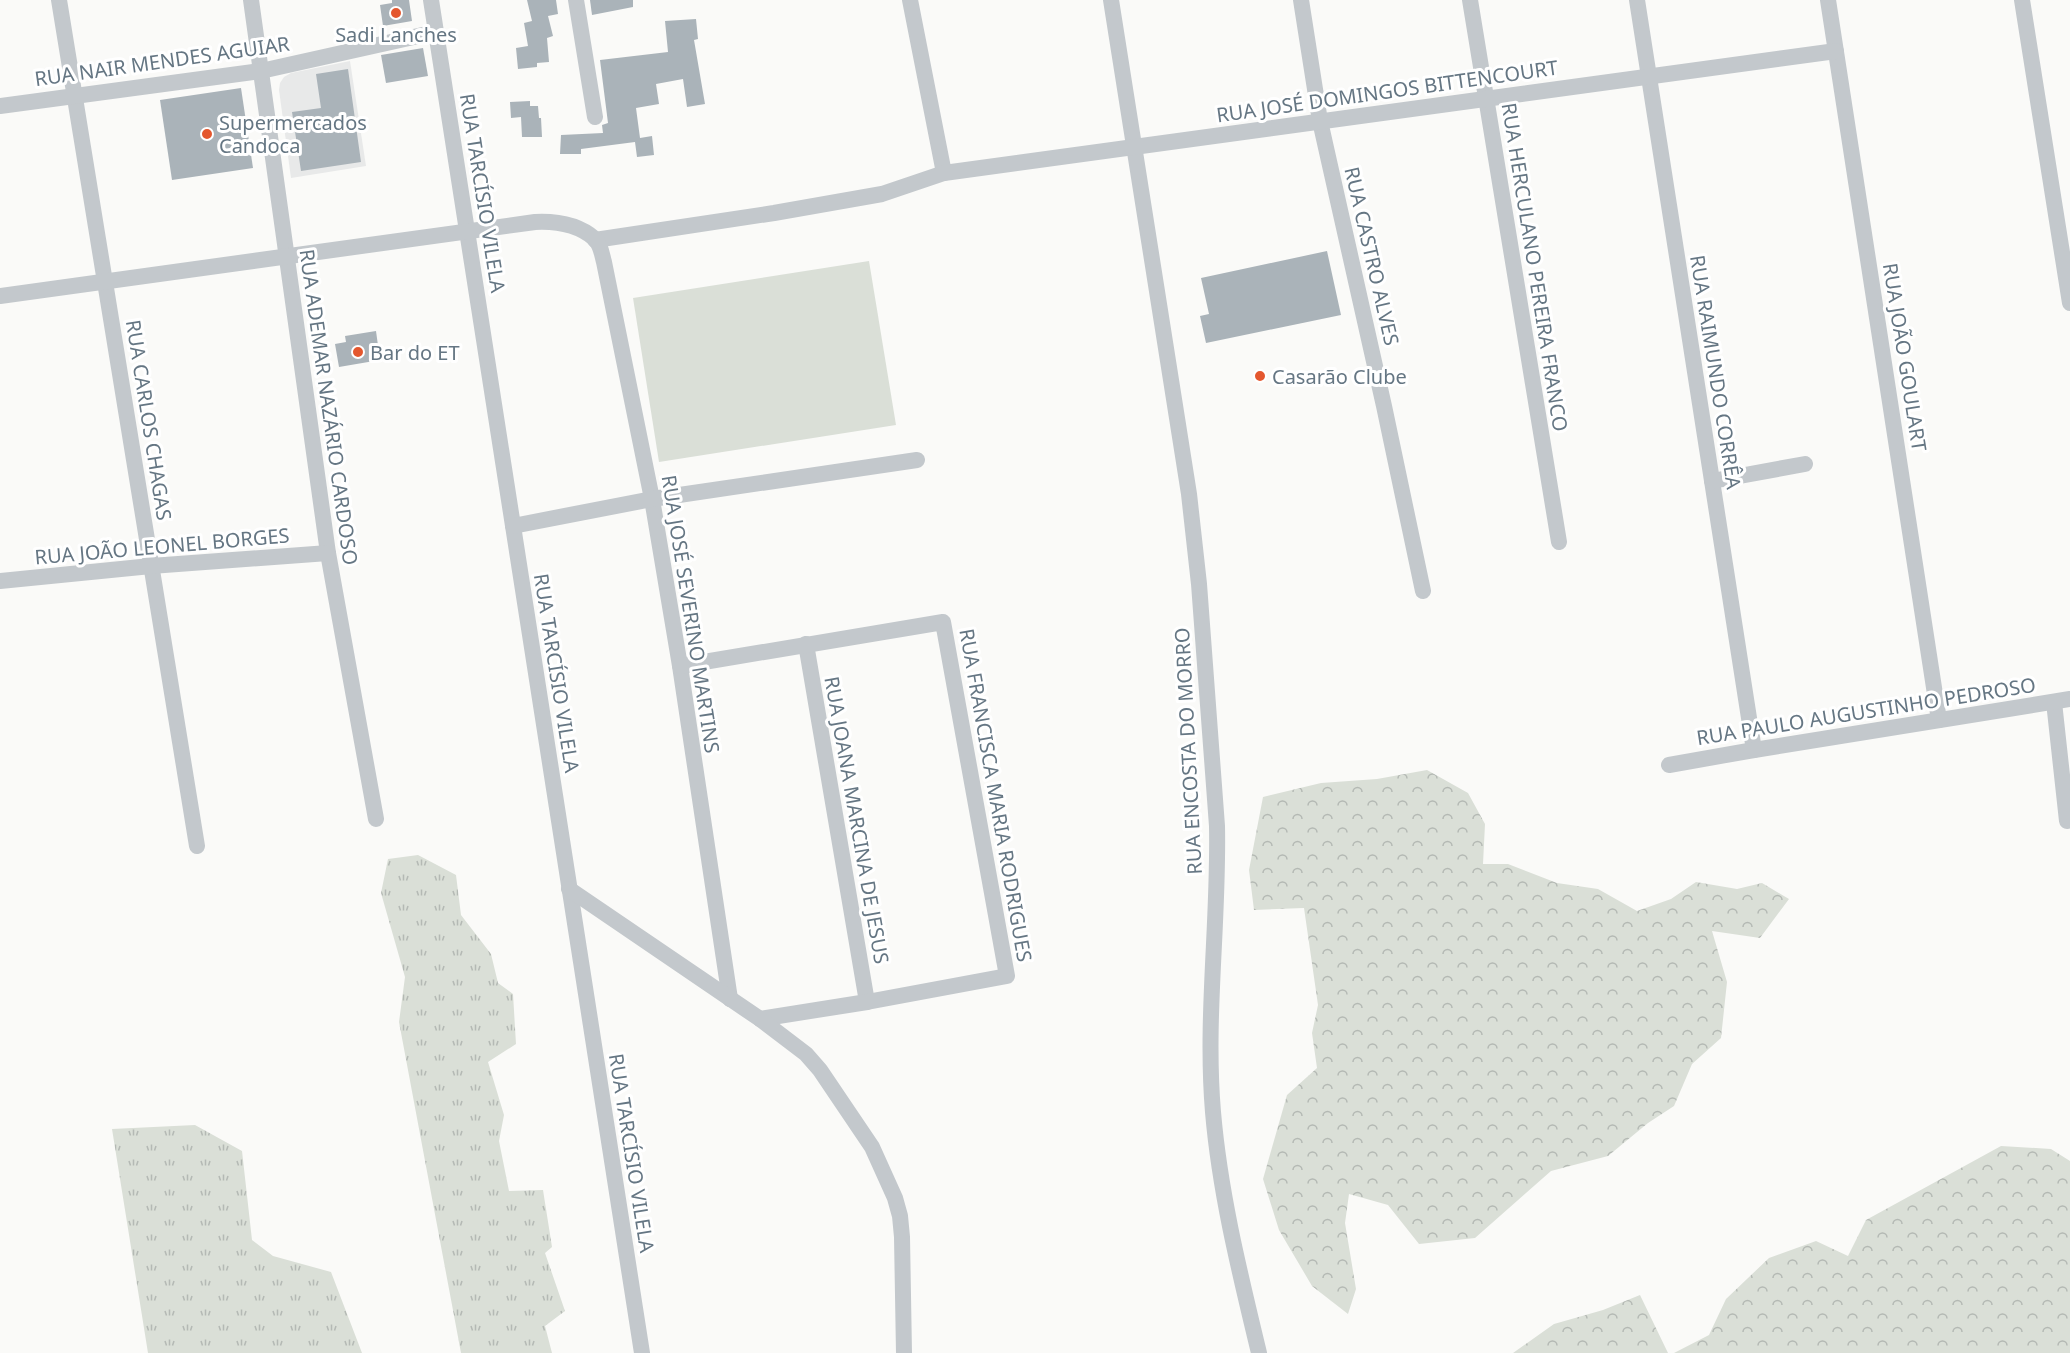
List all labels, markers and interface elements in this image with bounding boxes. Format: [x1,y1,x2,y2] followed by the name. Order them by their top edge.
[389,6,403,20] marker: Sadi Lanches
[335,21,457,48] place label: Sadi Lanches
[33,30,292,92] street label: RUA NAIR MENDES AGUIAR
[1214,54,1560,128] street label: RUA JOSÉ DOMINGOS BITTENCOURT
[454,91,512,295] street label: RUA TARCÍSIO VILELA
[1496,101,1574,433] street label: RUA HERCULANO PEREIRA FRANCO
[219,109,367,159] place label: Supermercados Candoca
[200,127,214,141] marker: Supermercados Candoca
[1338,164,1406,348] street label: RUA CASTRO ALVES
[293,247,365,567] street label: RUA ADEMAR NAZÁRIO CARDOSO
[1684,253,1748,491] street label: RUA RAIMUNDO CORRÊA
[1877,261,1933,453] street label: RUA JOÃO GOULART
[120,318,178,522] street label: RUA CARLOS CHAGAS
[370,339,460,366] place label: Bar do ET
[351,345,365,359] marker: Bar do ET
[1272,363,1407,390] place label: Casarão Clube
[1253,369,1267,383] marker: Casarão Clube
[656,473,726,755] street label: RUA JOSÉ SEVERINO MARTINS
[33,521,291,571] street label: RUA JOÃO LEONEL BORGES
[528,571,586,775] street label: RUA TARCÍSIO VILELA
[953,626,1039,964] street label: RUA FRANCISCA MARIA RODRIGUES
[1168,627,1208,875] street label: RUA ENCOSTA DO MORRO
[1694,671,2038,751] street label: RUA PAULO AUGUSTINHO PEDROSO
[818,674,896,966] street label: RUA JOANA MARCINA DE JESUS
[603,1051,661,1255] street label: RUA TARCÍSIO VILELA

